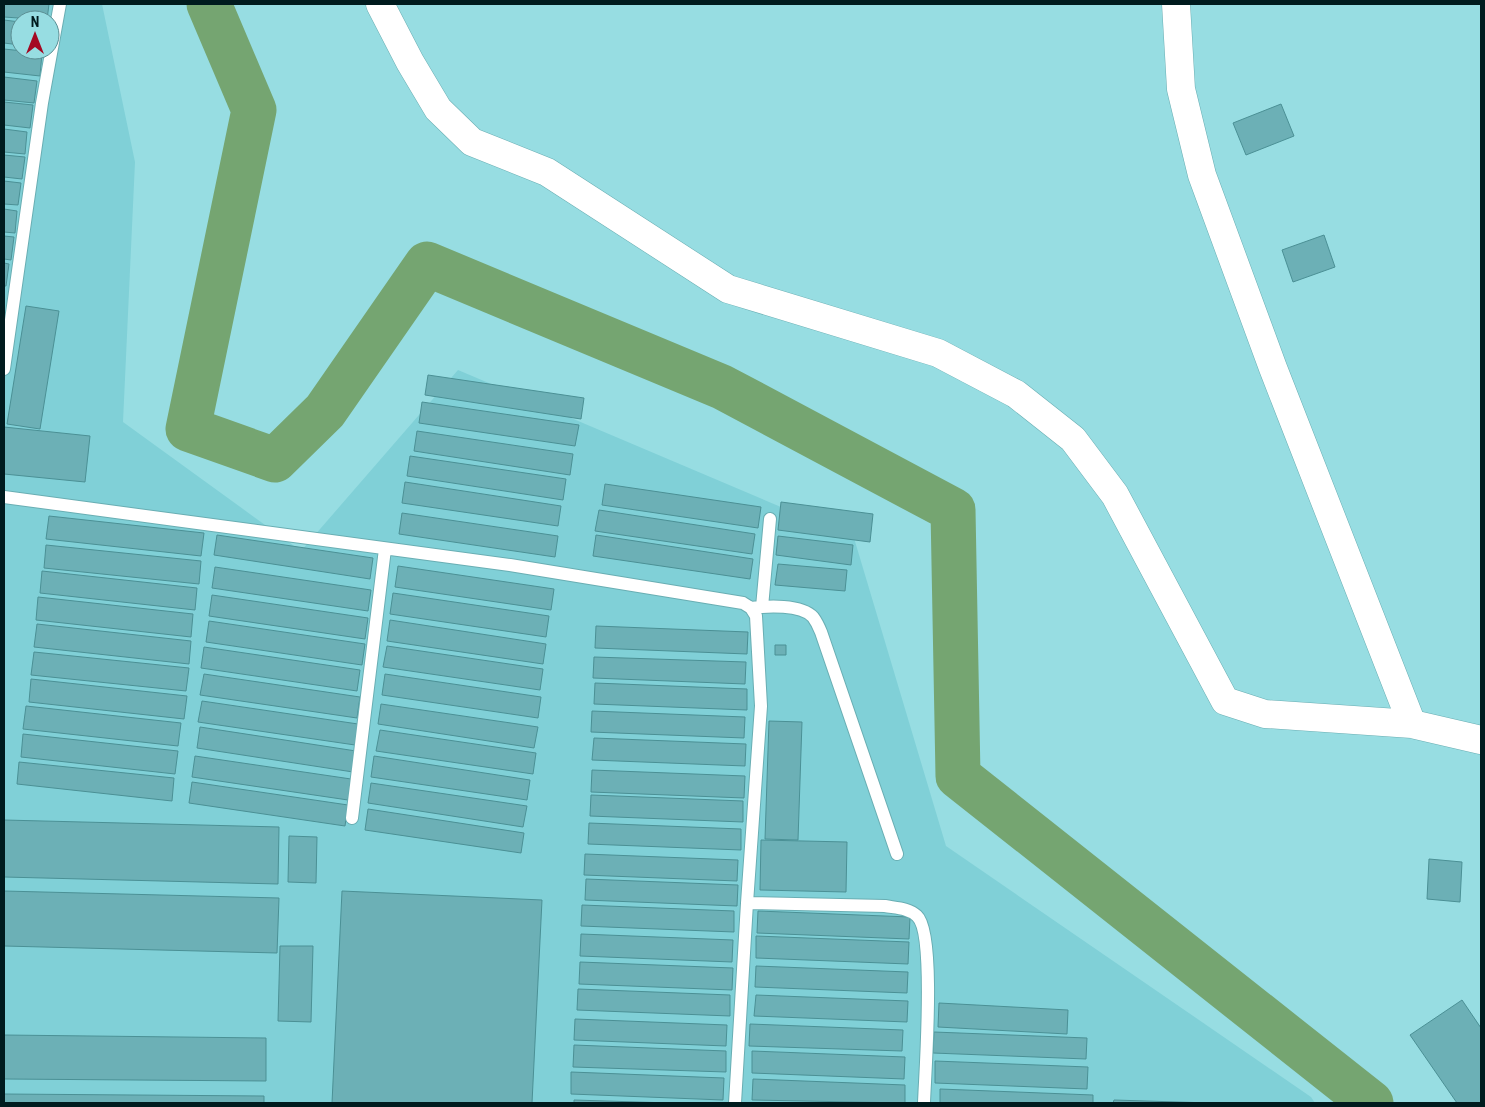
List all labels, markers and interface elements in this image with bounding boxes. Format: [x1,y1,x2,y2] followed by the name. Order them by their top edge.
[10,10,60,60] north arrow
[31,14,39,30] text: N

